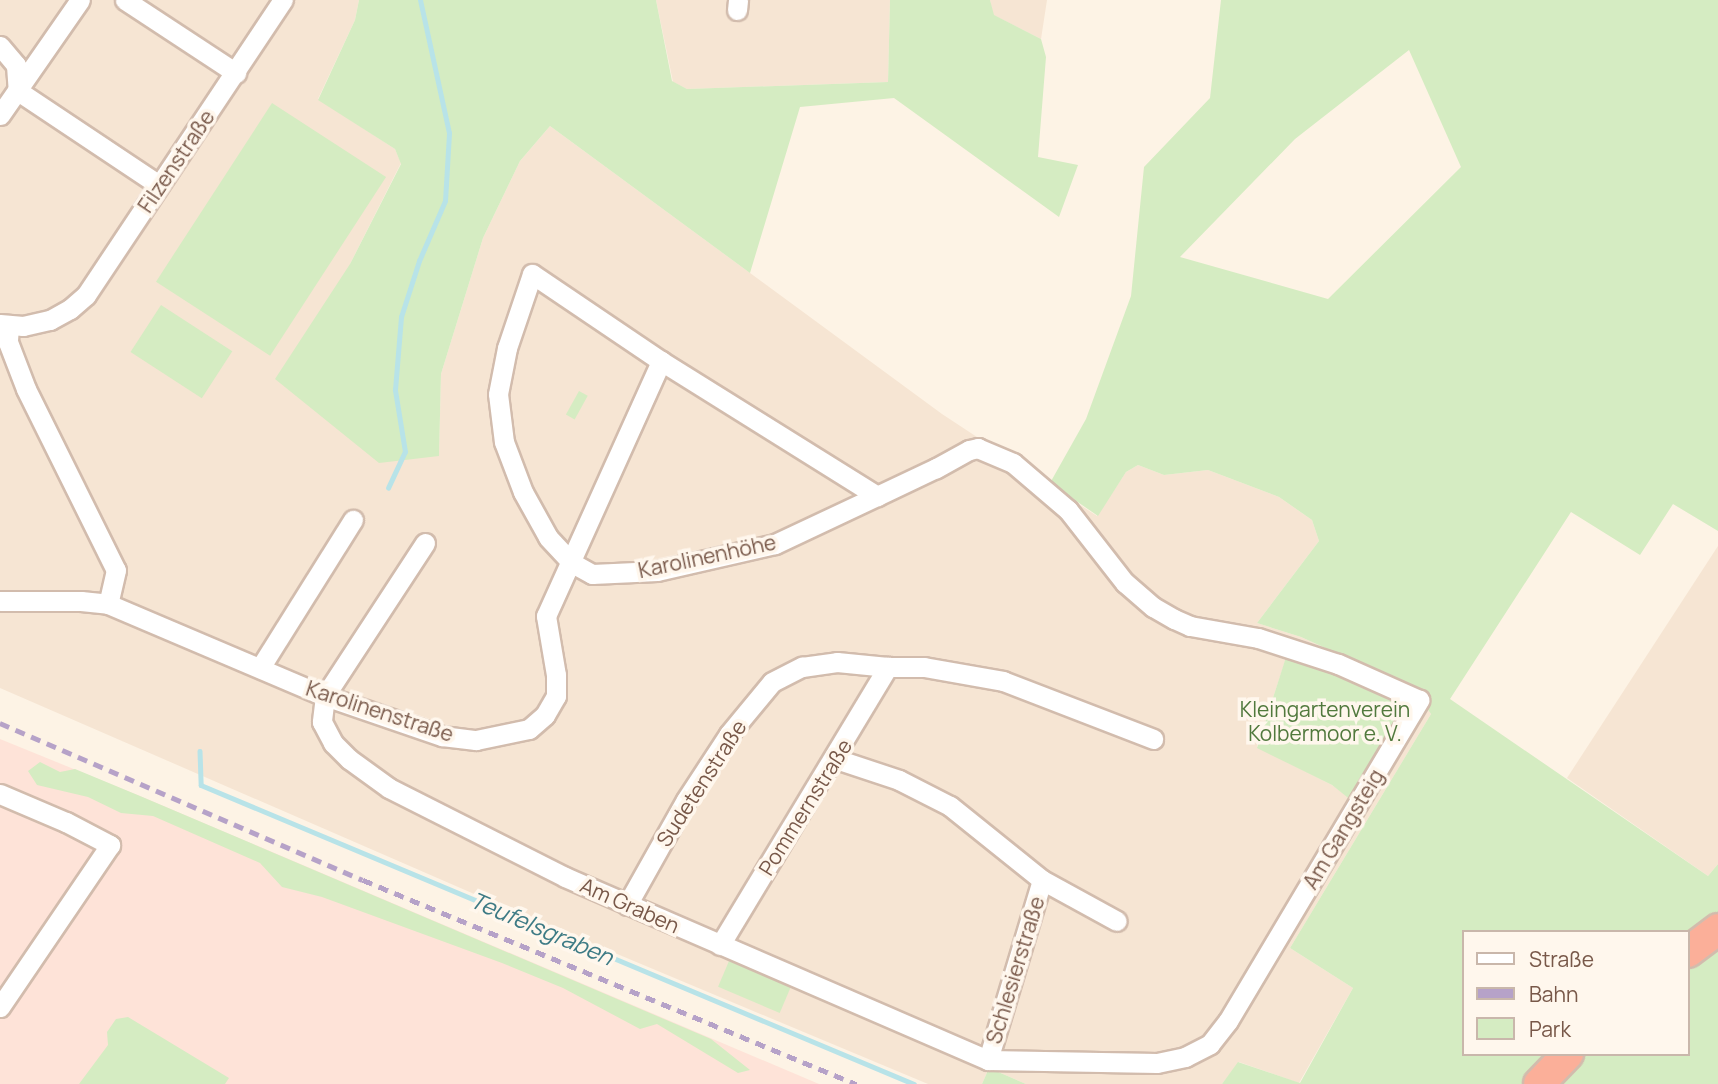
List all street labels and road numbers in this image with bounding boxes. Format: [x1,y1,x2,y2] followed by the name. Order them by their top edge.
[133,105,219,217] street label: Filzenstraße
[636,529,778,583] street label: Karolinenhöhe
[303,675,457,747] street label: Karolinenstraße
[651,715,751,851] street label: Sudetenstraße
[753,734,857,880] street label: Pommernstraße
[1297,765,1389,893] street label: Am Gangsteig
[577,872,683,938] street label: Am Graben
[981,893,1049,1047] street label: Schlesierstraße

